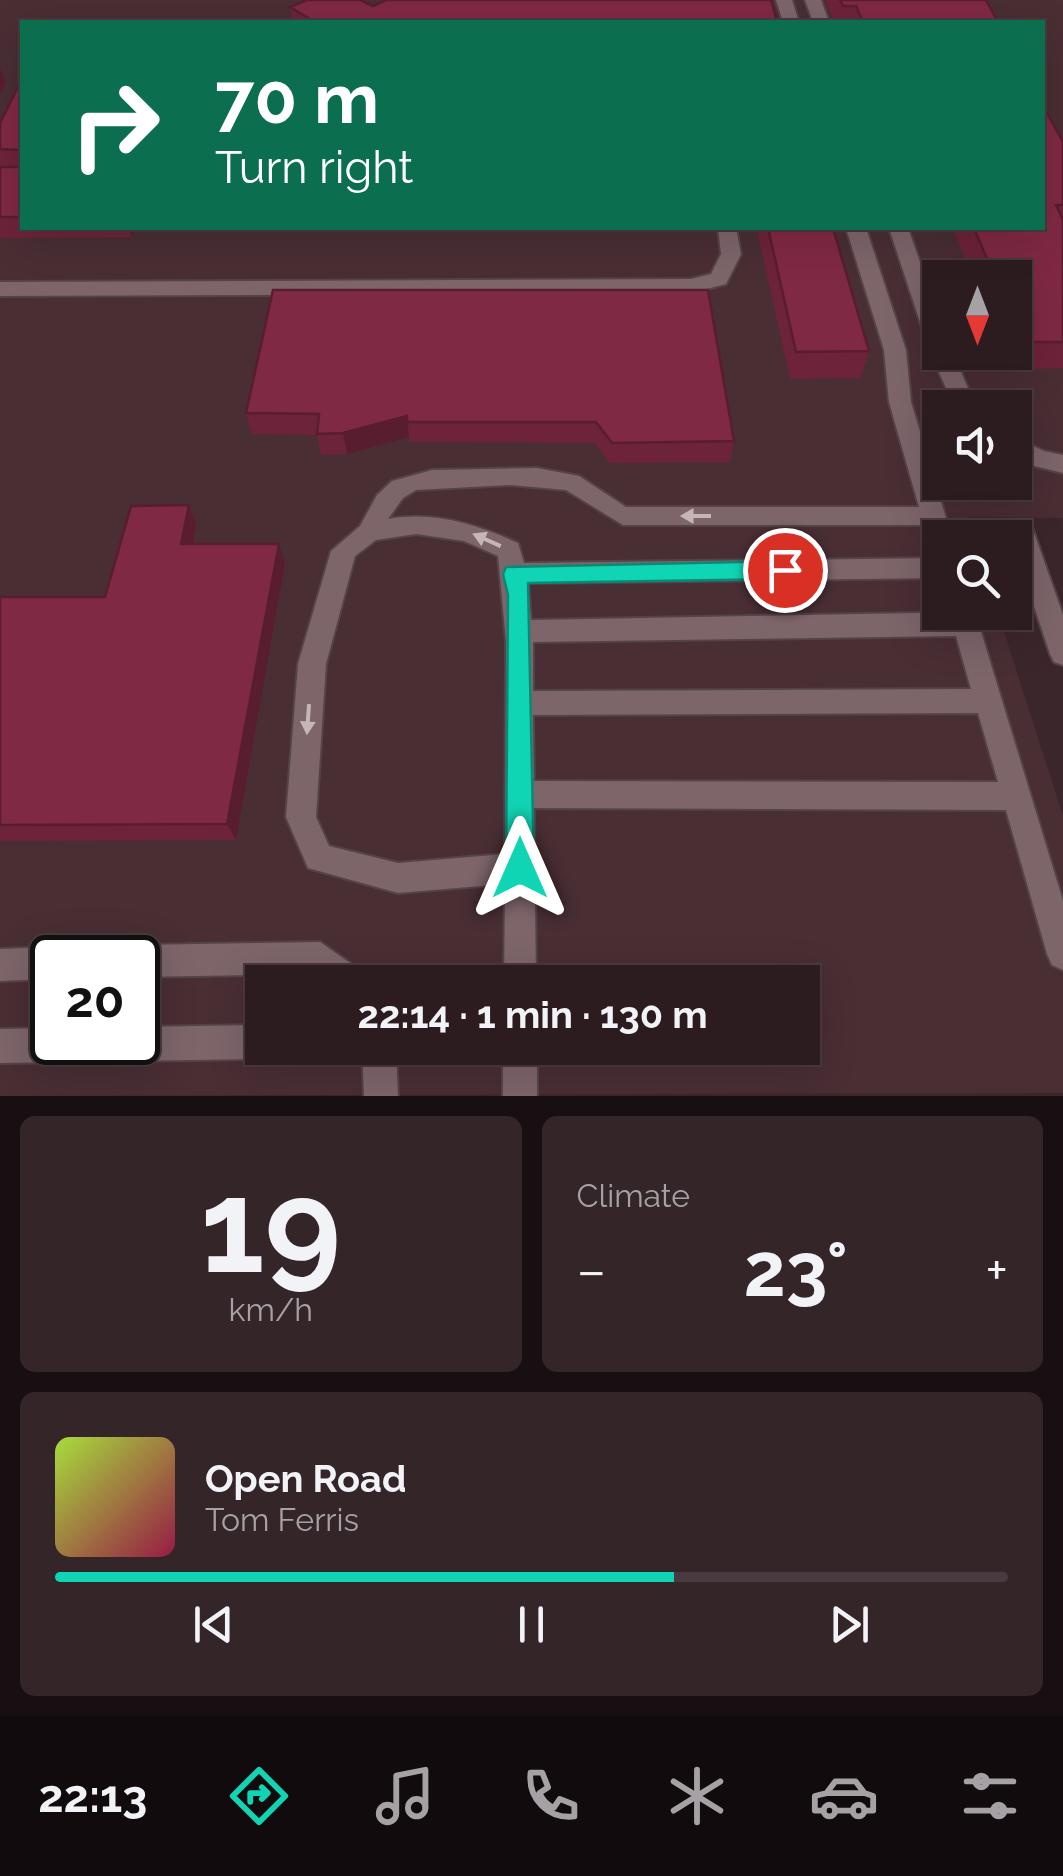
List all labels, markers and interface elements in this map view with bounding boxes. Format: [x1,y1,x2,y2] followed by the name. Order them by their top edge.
[215,57,379,139] text: 70 m
[50,60,180,190] icon: right
[215,141,413,194] text: Turn right
[922,260,1032,370] north arrow
[922,260,1032,630] map controls
[922,390,1032,500] button: sound
[680,508,712,524] one-way arrow
[922,520,1032,630] button: search
[743,528,828,613] pin
[472,532,502,548] one-way arrow
[758,543,813,598] icon: arrive
[300,704,316,736] one-way arrow
[468,816,572,920] position arrow
[30,935,160,1065] speed limit sign: 20
[357,992,708,1037] text: 22:14 · 1 min · 130 m
[200,1150,341,1302] text: 19
[577,1177,690,1214] text: Climate
[744,1225,848,1314] text: 23°
[577,1238,606,1303] text: −
[985,1238,1008,1303] text: +
[229,1291,313,1328] text: km/h
[205,1456,406,1501] text: Open Road
[205,1501,359,1538] text: Tom Ferris
[186,1597,241,1652] icon: previous
[504,1597,559,1652] icon: pause
[822,1597,877,1652] icon: next
[224,1761,294,1831] icon: directions
[370,1761,440,1831] icon: music
[516,1761,586,1831] icon: phone
[662,1761,732,1831] icon: climate
[809,1761,879,1831] icon: car
[955,1761,1025,1831] icon: filters
[38,1770,147,1823] text: 22:13

